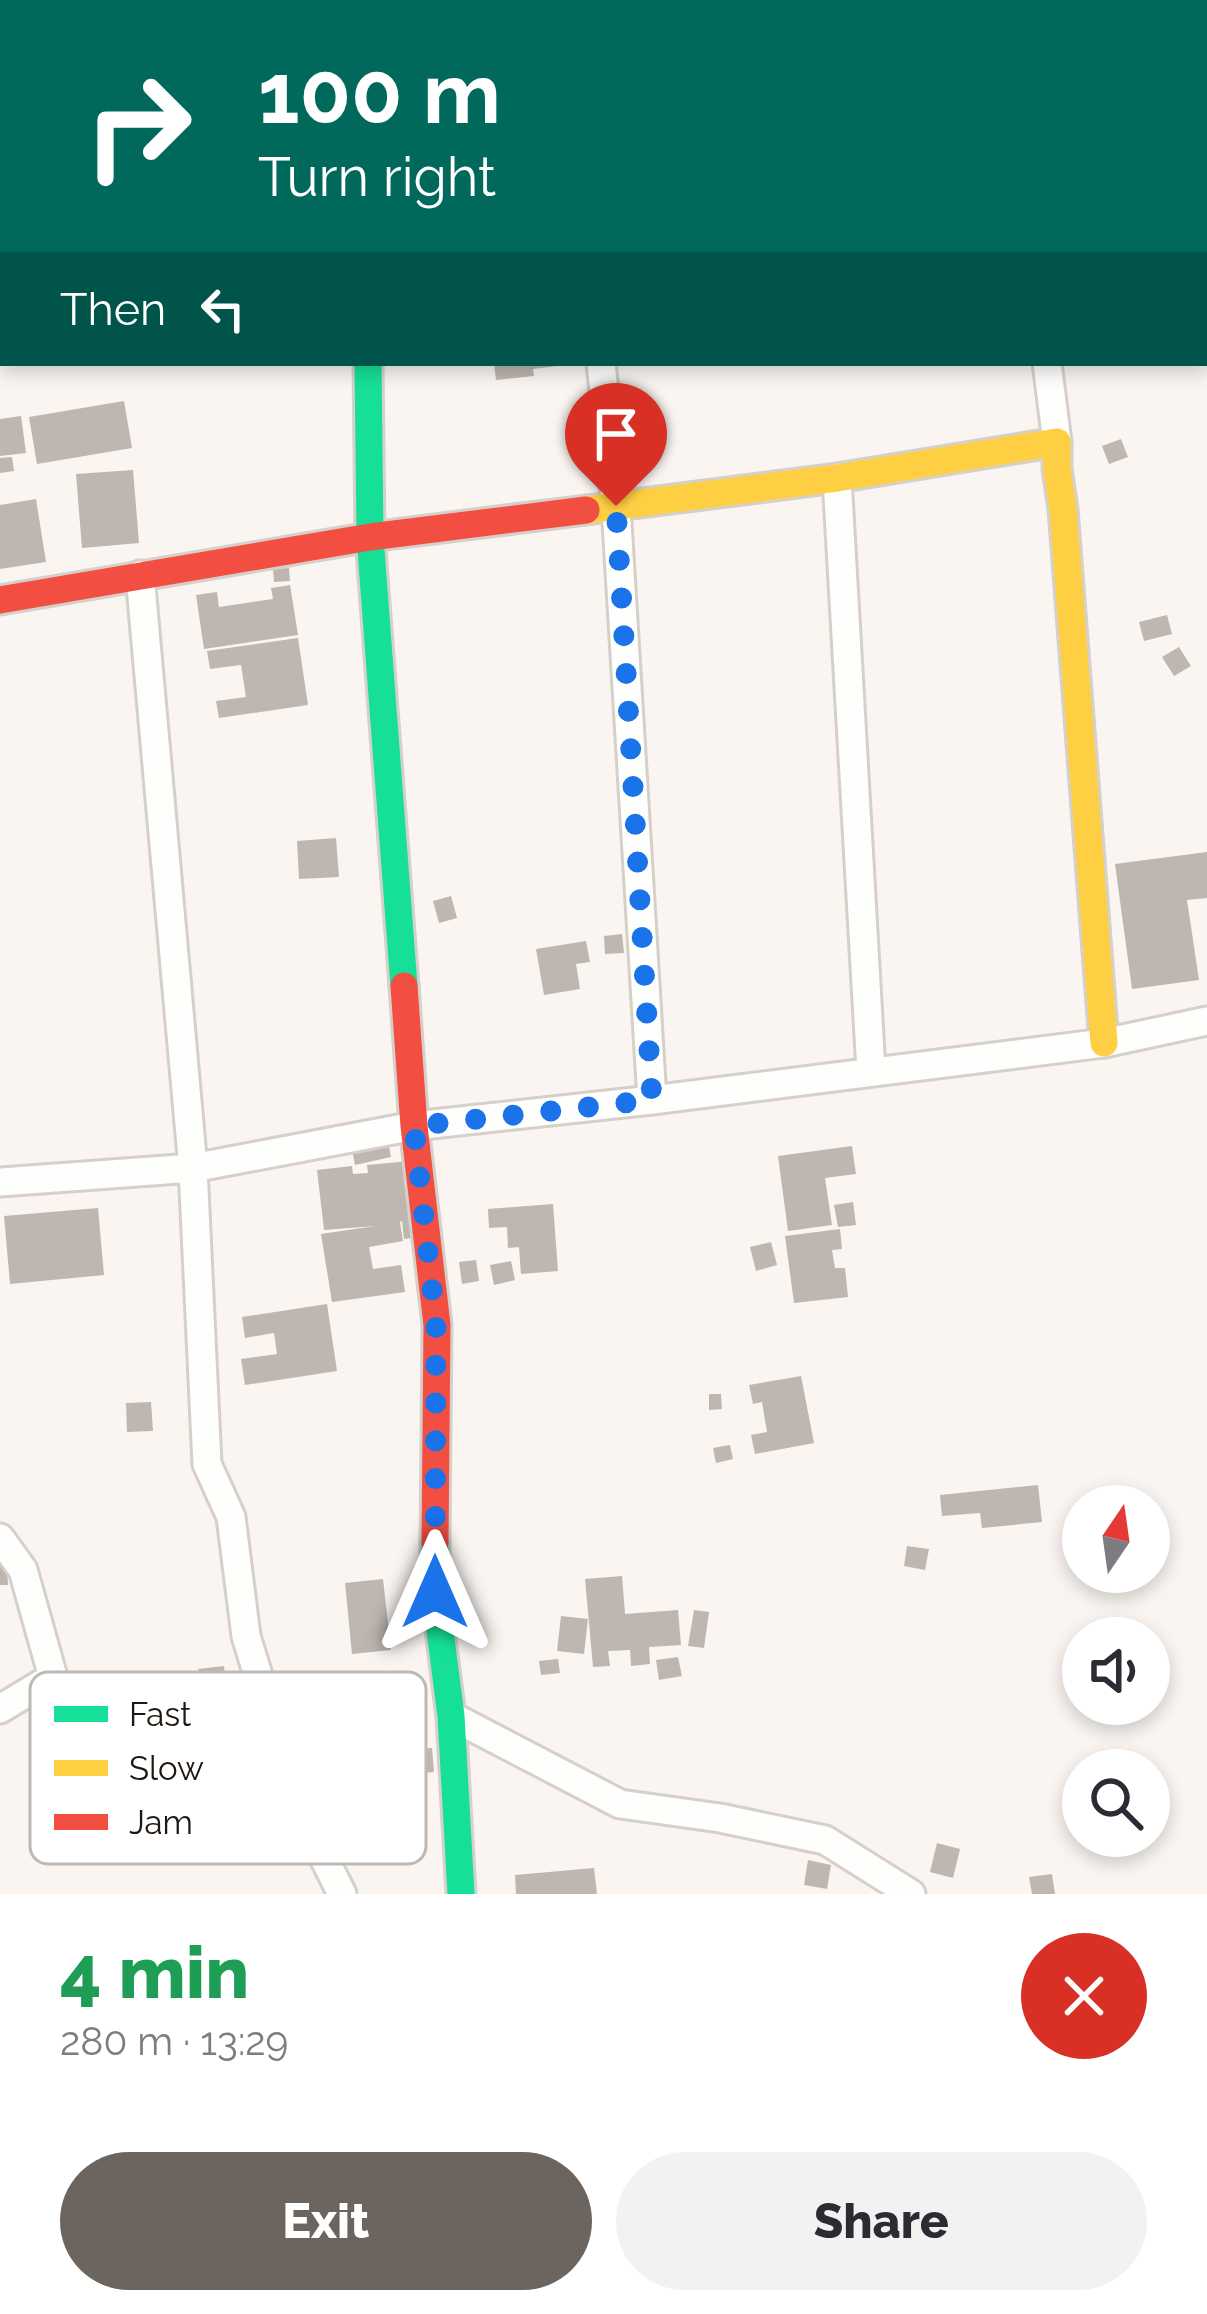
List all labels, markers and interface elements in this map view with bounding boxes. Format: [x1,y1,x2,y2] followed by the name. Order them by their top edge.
[258,44,501,143] text: 100 m
[60,48,216,204] icon: right
[258,145,496,209] text: Turn right
[190,276,256,342] icon: left
[60,283,166,336] text: Then
[565,383,667,506] pin
[583,401,649,467] icon: arrive
[1062,1485,1170,1593] north arrow
[1062,1485,1170,1857] map controls
[372,1529,498,1655] position arrow
[1062,1617,1170,1725] button: sound
[30,1672,426,1864] legend
[129,1695,191,1734] text: Fast
[129,1749,204,1788] text: Slow
[1062,1749,1170,1857] button: search
[129,1803,193,1842] text: Jam
[60,1930,249,2015] text: 4 min
[1021,1933,1147,2059] button: close
[60,2018,288,2064] text: 280 m · 13:29
[60,2152,592,2290] button: Exit
[616,2152,1147,2290] button: Share

